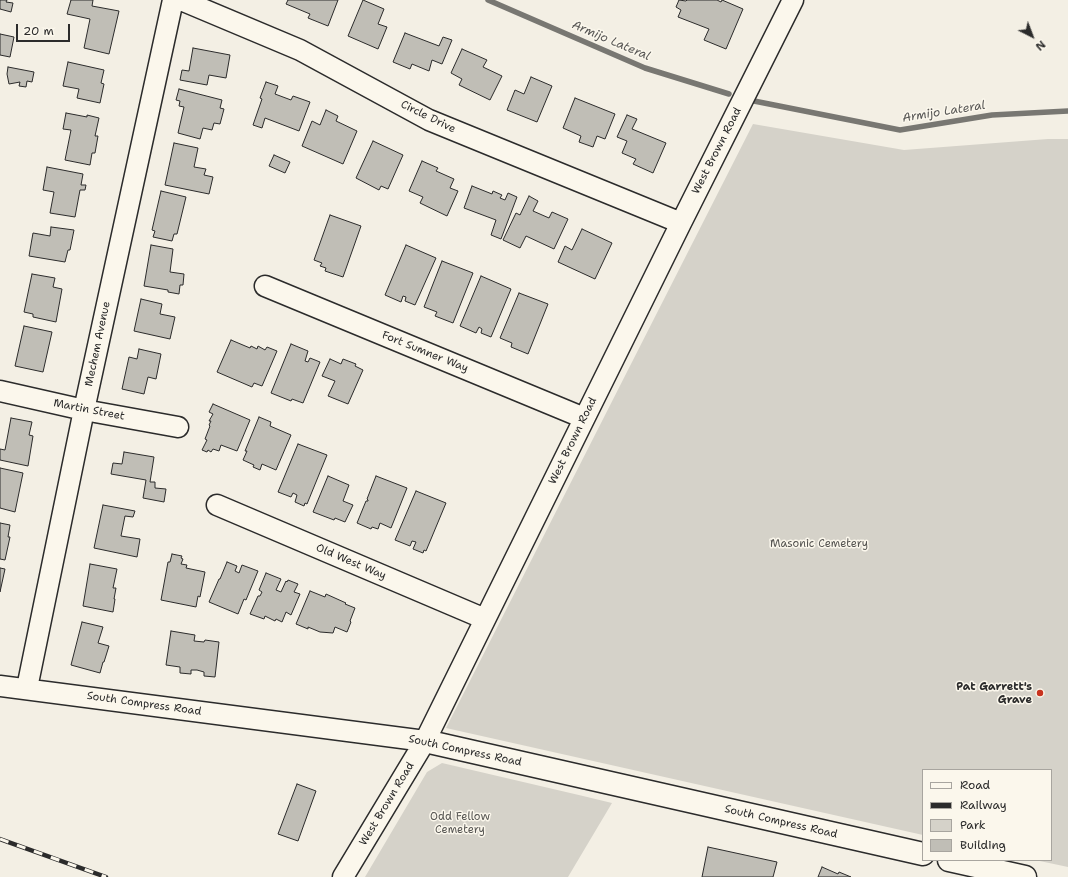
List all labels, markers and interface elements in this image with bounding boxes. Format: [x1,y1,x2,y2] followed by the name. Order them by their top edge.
[18,16,72,42] scale bar
[1012,16,1052,56] north arrow
[570,18,652,64] water label: Armijo Lateral
[23,23,54,39] text: 20 m
[1032,37,1049,54] text: N
[398,98,458,136] street label: Circle Drive
[902,98,986,126] water label: Armijo Lateral
[690,106,744,196] street label: West Brown Road
[83,300,113,388] street label: Mechem Avenue
[380,329,470,375] street label: Fort Sumner Way
[546,395,600,487] street label: West Brown Road
[52,397,126,423] street label: Martin Street
[770,537,868,551] park label: Masonic Cemetery
[314,541,388,583] street label: Old West Way
[956,680,1032,706] place label: Pat Garrett's Grave
[1035,688,1045,698] marker: Pat Garrett's Grave
[86,689,202,719] street label: South Compress Road
[407,733,523,769] street label: South Compress Road
[357,760,417,848] street label: West Brown Road
[922,769,1052,861] legend
[960,777,990,793] text: Road
[960,797,1007,813] text: Railway
[723,803,839,841] street label: South Compress Road
[430,810,490,836] park label: Odd Fellow Cemetery
[960,817,986,833] text: Park
[960,837,1006,853] text: Building

